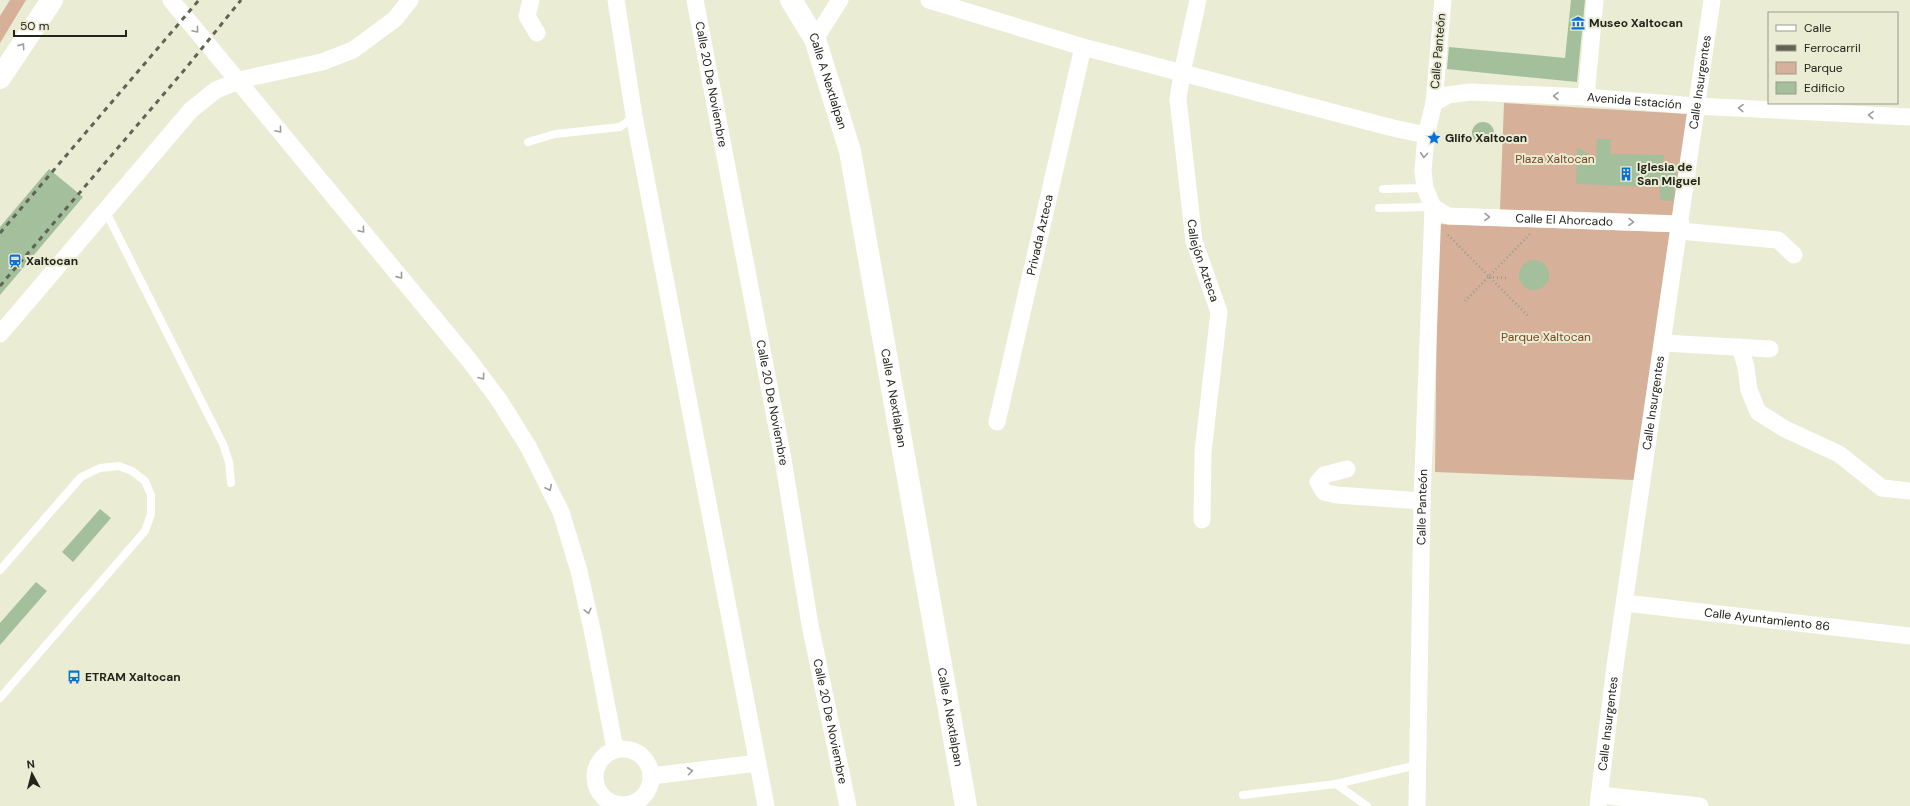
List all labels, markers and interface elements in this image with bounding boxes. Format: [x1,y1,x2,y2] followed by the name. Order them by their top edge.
[14,12,126,38] scale bar
[1427,12,1449,90] street label: Calle Panteón
[1768,12,1898,104] legend
[1570,15,1586,31] museum icon: Museo Xaltocan
[1589,15,1683,31] place label: Museo Xaltocan
[20,18,49,34] text: 50 m
[691,20,731,149] street label: Calle 20 De Noviembre
[1804,20,1831,36] text: Calle
[191,25,198,33] one-way arrow
[805,30,851,131] street label: Calle A Nextlalpan
[1685,34,1715,130] street label: Calle Insurgentes
[1804,40,1861,56] text: Ferrocarril
[17,44,24,51] one-way arrow
[1804,60,1843,76] text: Parque
[1804,80,1845,96] text: Edificio
[1586,89,1682,113] street label: Avenida Estación
[1553,91,1559,100] one-way arrow
[1738,104,1744,113] one-way arrow
[1868,110,1874,119] one-way arrow
[274,125,281,132] one-way arrow
[1426,130,1442,146] place icon: Glifo Xaltocan
[1445,130,1527,146] place label: Glifo Xaltocan
[1515,151,1595,167] park label: Plaza Xaltocan
[1420,152,1429,158] one-way arrow
[1637,159,1700,189] place label: Iglesia de San Miguel
[1618,166,1634,182] building icon: Iglesia de San Miguel
[1023,193,1057,277] street label: Privada Azteca
[1515,210,1613,230] street label: Calle El Ahorcado
[1484,213,1490,221] one-way arrow
[1184,218,1223,304] street label: Callejón Azteca
[1628,218,1634,227] one-way arrow
[357,225,364,232] one-way arrow
[7,253,23,269] station icon: Xaltocan
[26,253,78,269] place label: Xaltocan
[395,271,402,278] one-way arrow
[1501,329,1591,345] park label: Parque Xaltocan
[752,339,792,467] street label: Calle 20 De Noviembre
[877,347,910,449] street label: Calle A Nextlalpan
[1639,355,1668,451] street label: Calle Insurgentes
[477,372,484,379] one-way arrow
[1413,469,1431,545] street label: Calle Panteón
[544,483,552,491] one-way arrow
[1703,604,1831,635] street label: Calle Ayuntamiento 86
[583,607,592,614] one-way arrow
[809,657,851,786] street label: Calle 20 De Noviembre
[934,666,967,768] street label: Calle A Nextlalpan
[66,669,82,685] bus stop icon: ETRAM Xaltocan
[85,669,181,685] place label: ETRAM Xaltocan
[1594,675,1622,772] street label: Calle Insurgentes
[12,754,52,794] north arrow
[26,757,36,772] text: N
[687,767,693,776] one-way arrow

